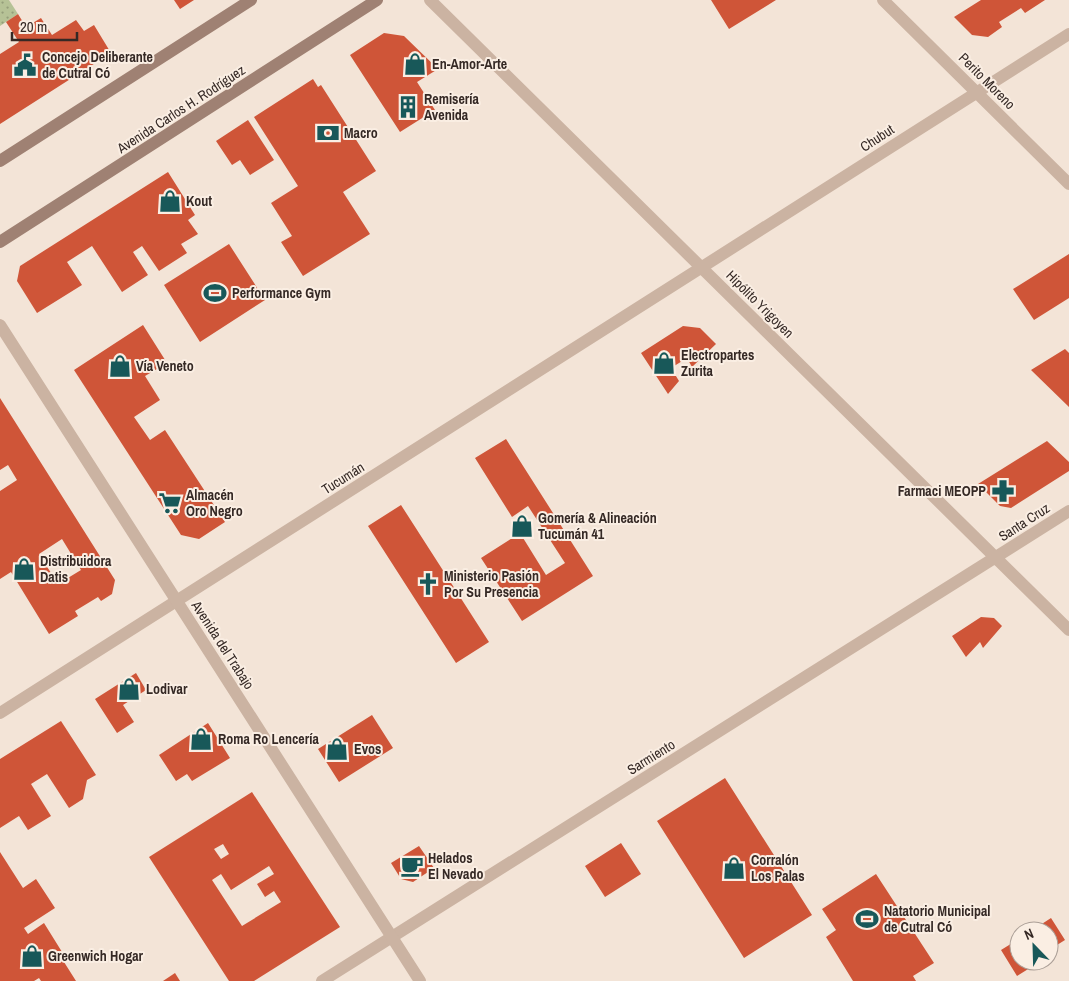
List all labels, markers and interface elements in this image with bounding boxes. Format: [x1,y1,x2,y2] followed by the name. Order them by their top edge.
[12,10,78,42] scale bar
[20,16,47,37] text: 20 m
[42,48,153,82] place label: Concejo Deliberante de Cutral Có
[955,49,1019,113] street label: Perito Moreno
[402,51,428,77] shop icon: En-Amor-Arte
[12,52,38,78] public building icon: Concejo Deliberante de Cutral Có
[432,55,507,73] place label: En-Amor-Arte
[113,61,249,158] street label: Avenida Carlos H. Rodríguez
[424,90,479,124] place label: Remisería Avenida
[395,94,421,120] building icon: Remisería Avenida
[315,120,341,146] bank icon: Macro
[857,120,897,156] street label: Chubut
[344,124,378,142] place label: Macro
[157,188,183,214] shop icon: Kout
[186,192,212,210] place label: Kout
[722,266,798,342] street label: Hipólito Yrigoyen
[202,280,228,306] sports icon: Performance Gym
[232,284,331,302] place label: Performance Gym
[681,346,754,380] place label: Electropartes Zurita
[651,350,677,376] shop icon: Electropartes Zurita
[107,353,133,379] shop icon: Vía Veneto
[136,357,194,375] place label: Vía Veneto
[318,458,368,498] street label: Tucumán
[990,478,1016,504] pharmacy icon: Farmaci MEOPP
[898,482,986,500] place label: Farmaci MEOPP
[186,486,243,520] place label: Almacén Oro Negro
[157,490,183,516] supermarket icon: Almacén Oro Negro
[995,499,1053,545] street label: Santa Cruz
[538,509,657,543] place label: Gomería & Alineación Tucumán 41
[509,513,535,539] shop icon: Gomería & Alineación Tucumán 41
[40,552,112,586] place label: Distribuidora Datis
[11,556,37,582] shop icon: Distribuidora Datis
[444,567,539,601] place label: Ministerio Pasión Por Su Presencia
[415,571,441,597] church icon: Ministerio Pasión Por Su Presencia
[187,597,258,693] street label: Avenida del Trabajo
[116,676,142,702] shop icon: Lodivar
[146,680,188,698] place label: Lodivar
[188,726,214,752] shop icon: Roma Ro Lencería
[218,730,319,748] place label: Roma Ro Lencería
[624,735,678,779] street label: Sarmiento
[324,736,350,762] shop icon: Evos
[354,740,381,758] place label: Evos
[428,849,484,883] place label: Helados El Nevado
[751,851,805,885] place label: Corralón Los Palas
[399,853,425,879] cafe icon: Helados El Nevado
[721,855,747,881] shop icon: Corralón Los Palas
[884,902,991,936] place label: Natatorio Municipal de Cutral Có
[854,906,880,932] sports icon: Natatorio Municipal de Cutral Có
[1009,921,1059,971] north arrow
[1022,924,1036,944] text: N
[19,943,45,969] shop icon: Greenwich Hogar
[48,947,144,965] place label: Greenwich Hogar

